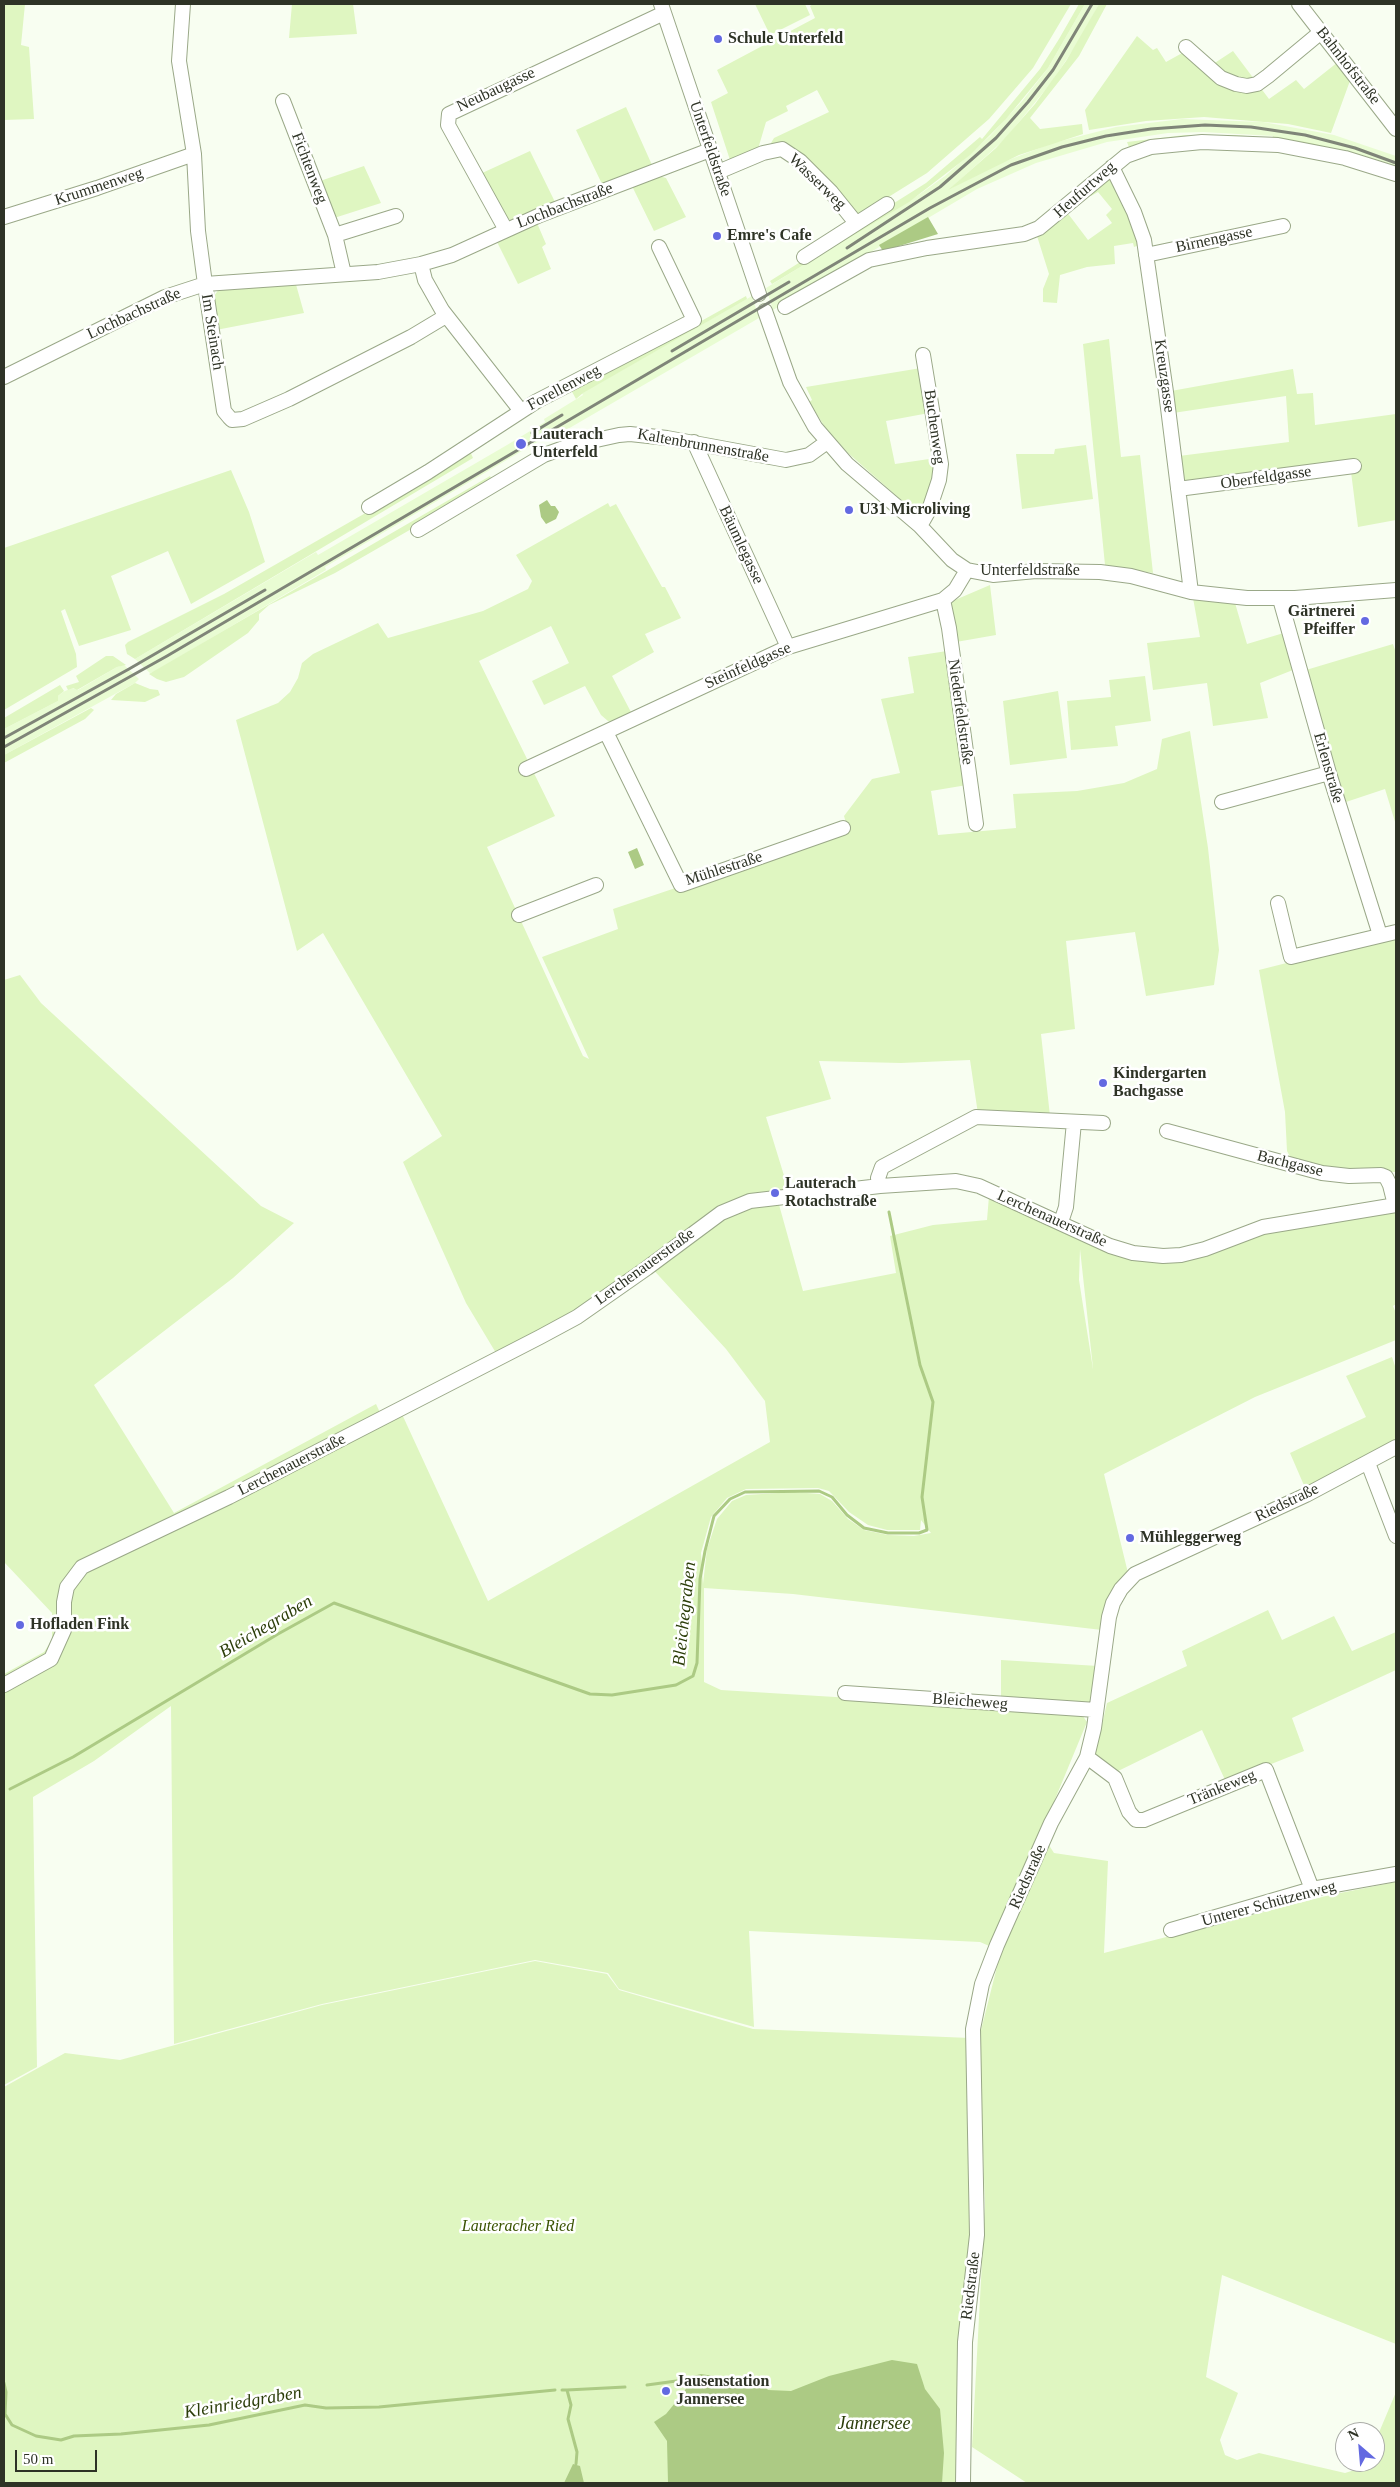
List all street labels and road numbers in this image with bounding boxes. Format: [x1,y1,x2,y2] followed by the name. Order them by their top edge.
[1312,23,1384,109] street label: Bahnhofstraße
[454,63,538,117] street label: Neubaugasse
[685,99,735,199] street label: Unterfeldstraße
[287,130,331,206] street label: Fichtenweg
[784,150,850,214] street label: Wasserweg
[1050,158,1120,222] street label: Heufurtweg
[53,164,145,210] street label: Krummenweg
[514,179,616,233] street label: Lochbachstraße
[1174,222,1254,258] street label: Birnengasse
[84,284,184,344] street label: Lochbachstraße
[197,293,227,371] street label: Im Steinach
[1149,338,1179,414] street label: Kreuzgasse
[524,361,604,415] street label: Forellenweg
[919,388,949,466] street label: Buchenweg
[636,425,770,467] street label: Kaltenbrunnenstraße
[1219,462,1313,494] street label: Oberfeldgasse
[714,503,768,587] street label: Bäumlegasse
[980,561,1080,581] street label: Unterfeldstraße
[702,638,794,694] street label: Steinfeldgasse
[943,658,977,766] street label: Niederfeldstraße
[1309,730,1347,806] street label: Erlenstraße
[683,848,765,890] street label: Mühlestraße
[1255,1147,1325,1181] street label: Bachgasse
[994,1186,1110,1252] street label: Lerchenauerstraße
[592,1225,698,1309] street label: Lerchenauerstraße
[235,1430,349,1500] street label: Lerchenauerstraße
[1252,1479,1322,1527] street label: Riedstraße
[932,1690,1008,1714] street label: Bleicheweg
[1185,1766,1259,1810] street label: Tränkeweg
[1005,1842,1051,1912] street label: Riedstraße
[1200,1877,1338,1931] street label: Unterer Schützenweg
[957,2251,985,2321] street label: Riedstraße

